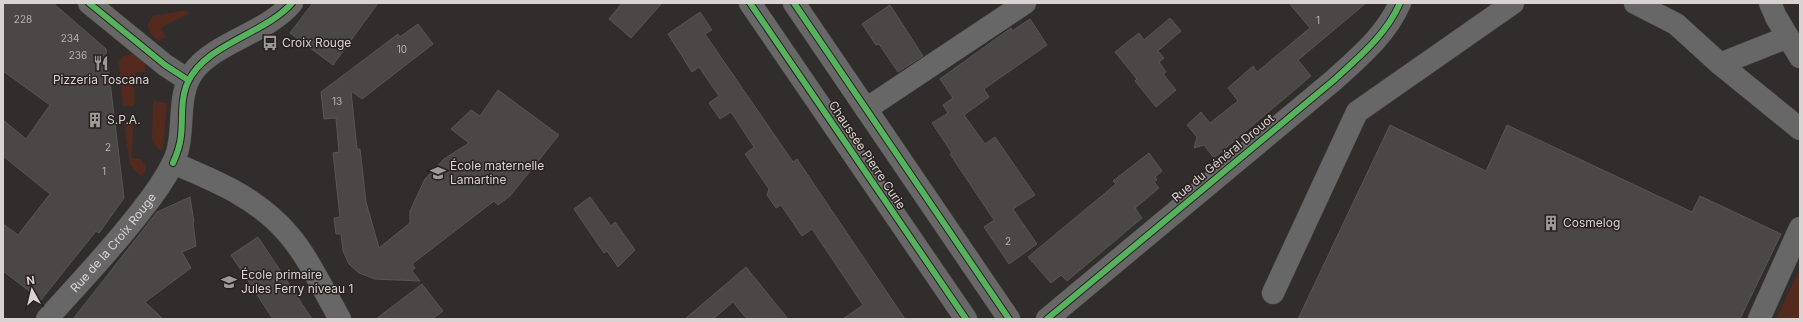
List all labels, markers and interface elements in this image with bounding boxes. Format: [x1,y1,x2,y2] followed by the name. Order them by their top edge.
[14,13,32,25] house number: 228
[1316,14,1320,26] house number: 1
[61,32,79,44] house number: 234
[261,34,279,52] bus stop icon: Croix Rouge
[282,35,351,50] place label: Croix Rouge
[397,43,407,55] house number: 10
[69,49,87,61] house number: 236
[92,54,110,72] restaurant icon: Pizzeria Toscana
[53,72,149,87] place label: Pizzeria Toscana
[332,95,342,107] house number: 13
[826,98,909,212] street label: Chaussée Pierre Curie
[1168,110,1277,205] street label: Rue du Général Drouot
[86,111,104,129] building icon: S.P.A.
[107,112,141,127] place label: S.P.A.
[105,141,111,153] house number: 2
[450,158,544,187] place label: École maternelle Lamartine
[429,164,447,182] school or university icon: École maternelle Lamartine
[102,165,106,177] house number: 1
[67,190,159,295] street label: Rue de la Croix Rouge
[1542,214,1560,232] building icon: Cosmelog
[1563,215,1620,230] place label: Cosmelog
[1005,235,1011,247] house number: 2
[241,267,353,296] place label: École primaire Jules Ferry niveau 1
[12,270,52,310] north arrow
[25,273,36,288] text: N
[220,273,238,291] school or university icon: École primaire Jules Ferry niveau 1

